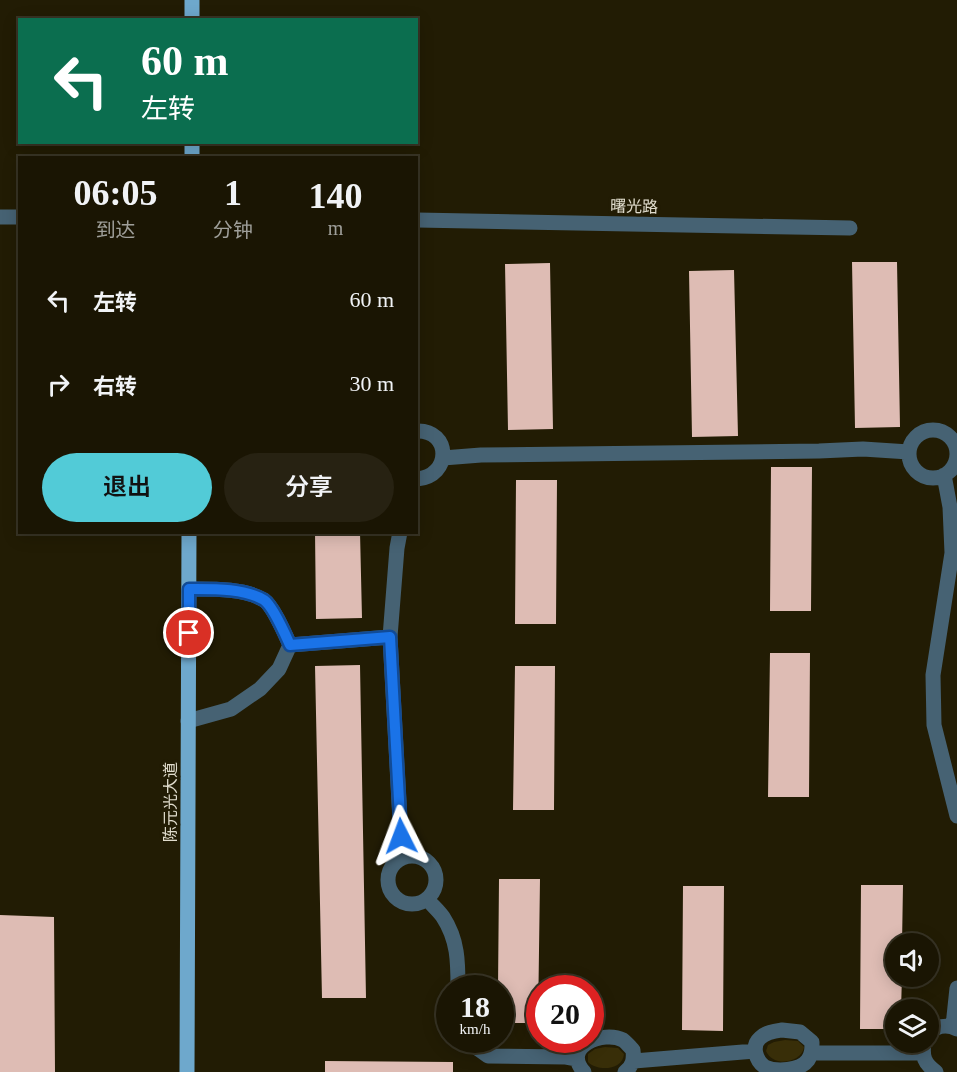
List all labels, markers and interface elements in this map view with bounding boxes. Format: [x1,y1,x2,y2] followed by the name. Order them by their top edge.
[141,38,229,84] text: 60 m
[42,42,120,120] icon: left
[141,94,195,124] text: 左转
[74,173,158,213] text: 06:05
[224,173,242,213] text: 1
[309,176,363,216] text: 140
[610,198,658,215] street label: 曙光路
[328,217,343,239] text: m
[96,219,136,241] text: 到达
[213,219,253,241] text: 分钟
[42,284,75,317] icon: left
[349,287,394,312] text: 60 m
[93,290,137,315] text: 左转
[42,368,75,401] icon: right
[349,371,394,396] text: 30 m
[93,374,137,399] text: 右转
[42,453,212,522] button: 退出
[224,453,394,522] button: 分享
[163,607,214,658] pin
[172,616,205,649] icon: arrive
[162,762,179,842] street label: 陈元光大道
[369,804,433,868] position arrow
[885,933,939,1053] map controls
[885,933,939,987] button: sound
[526,975,604,1053] speed limit sign: 20
[460,990,490,1023] text: 18
[885,999,939,1053] button: layers
[460,1021,490,1037] text: km/h

